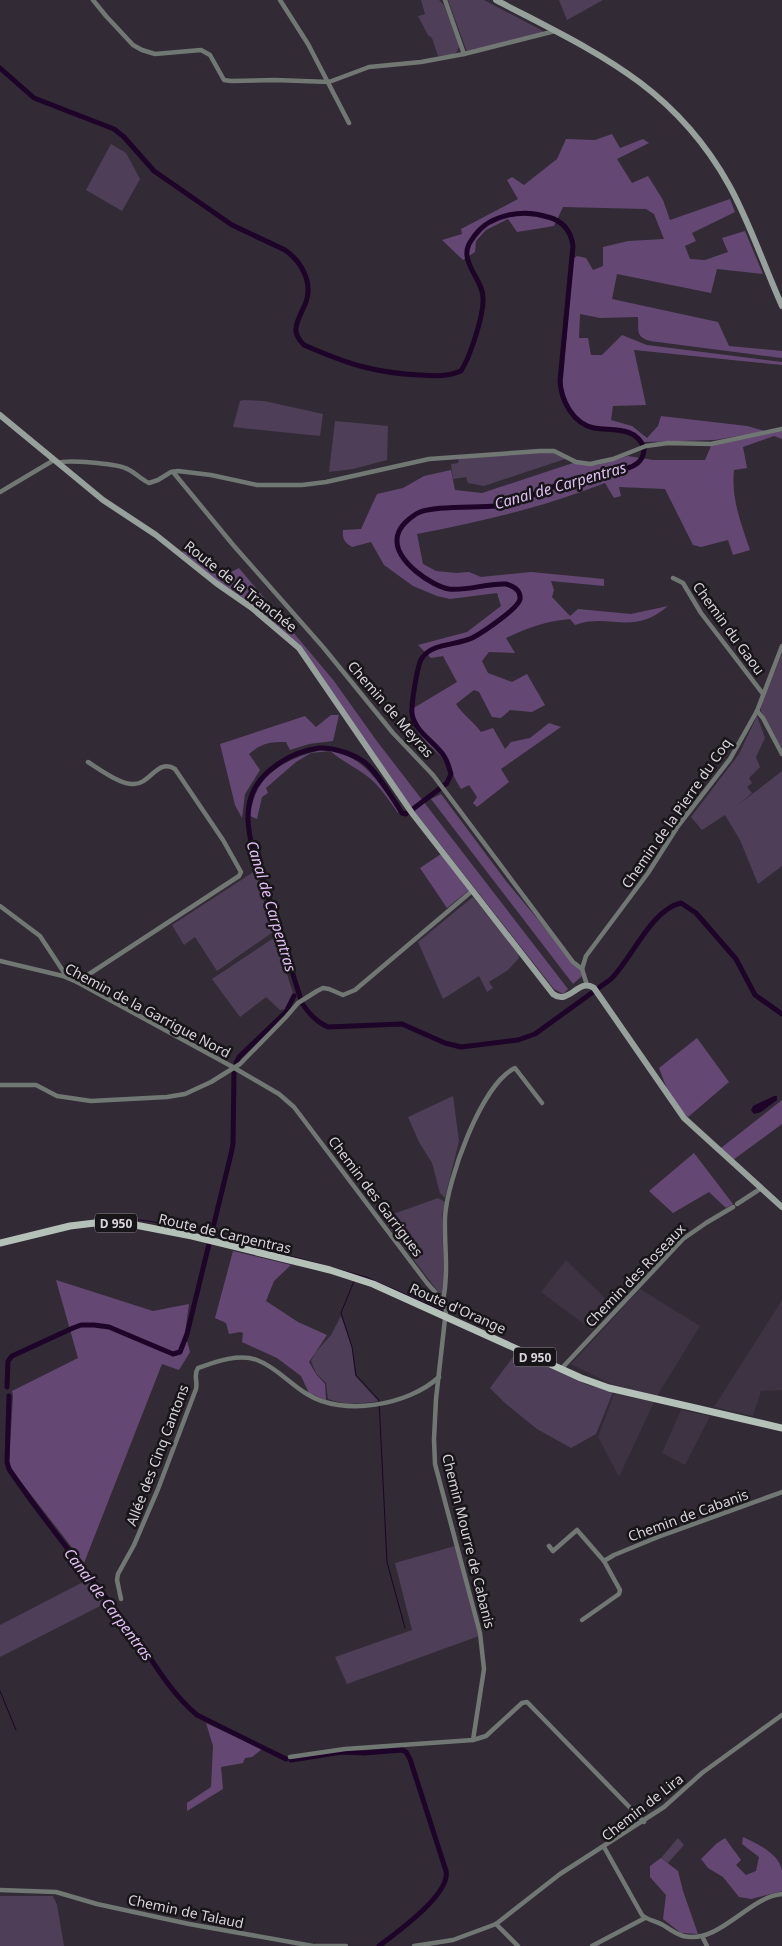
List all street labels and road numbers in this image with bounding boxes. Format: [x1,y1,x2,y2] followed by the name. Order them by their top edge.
[181,536,301,636] street label: Route de la Tranchée
[689,578,769,678] street label: Chemin du Gaou
[344,657,438,762] street label: Chemin de Meyras
[617,734,735,892] street label: Chemin de la Pierre du Coq
[62,958,234,1062] street label: Chemin de la Garrigue Nord
[324,1132,428,1260] street label: Chemin des Garrigues
[157,1209,293,1258] street label: Route de Carpentras
[95,1214,137,1232] road number: D 950
[581,1219,690,1331] street label: Chemin des Roseaux
[407,1278,509,1338] street label: Route d'Orange
[514,1348,556,1366] road number: D 950
[121,1381,193,1528] street label: Allée des Cinq Cantons
[438,1452,500,1631] street label: Chemin Mourre de Cabanis
[625,1484,751,1546] street label: Chemin de Cabanis
[597,1769,687,1845] street label: Chemin de Lira
[126,1889,246,1933] street label: Chemin de Talaud

